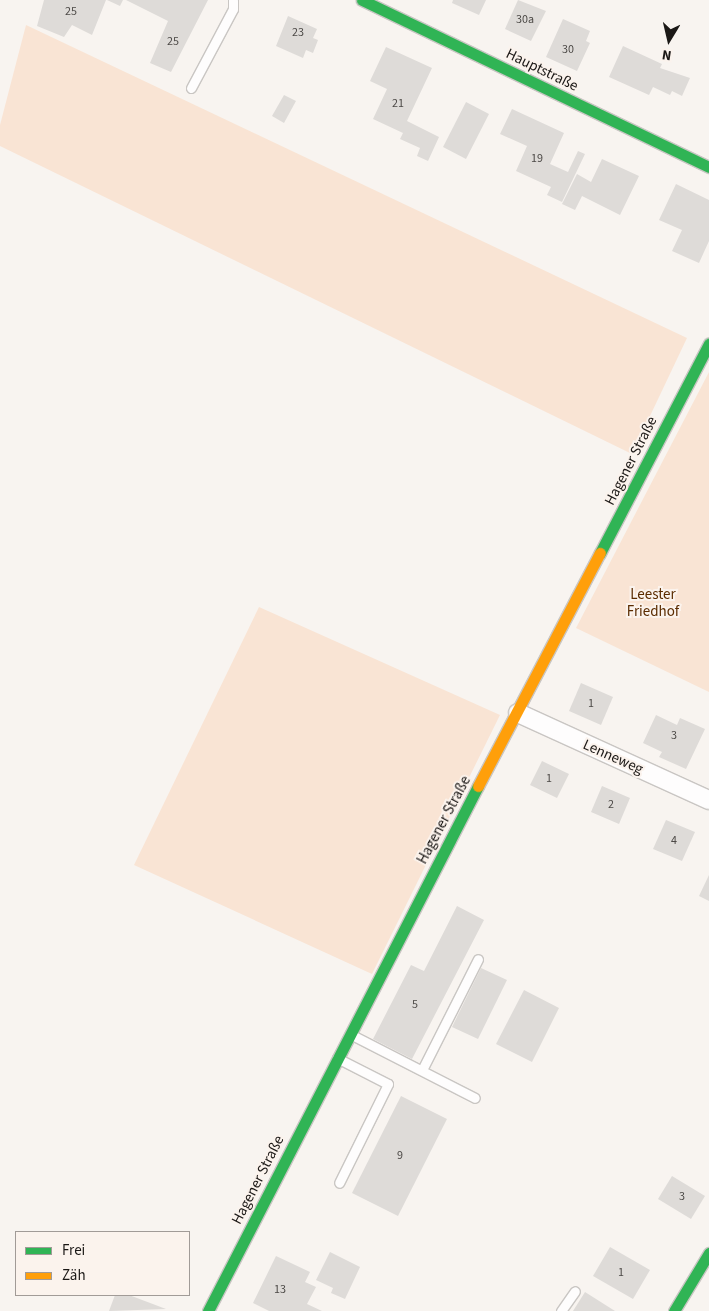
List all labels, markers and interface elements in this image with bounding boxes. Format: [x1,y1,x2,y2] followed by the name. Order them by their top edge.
[65,5,77,19] house number: 25
[516,13,534,27] house number: 30a
[644,15,694,65] north arrow
[292,26,304,40] house number: 23
[167,35,179,49] house number: 25
[562,43,574,57] house number: 30
[660,44,673,65] text: N
[503,45,581,95] street label: Hauptstraße
[392,97,404,111] house number: 21
[531,152,543,166] house number: 19
[601,414,661,508] street label: Hagener Straße
[627,585,679,620] park label: Leester Friedhof
[588,697,594,711] house number: 1
[671,729,677,743] house number: 3
[580,736,646,778] street label: Lenneweg
[546,772,552,786] house number: 1
[413,773,475,867] street label: Hagener Straße
[608,798,614,812] house number: 2
[671,834,677,848] house number: 4
[412,998,418,1012] house number: 5
[228,1133,288,1227] street label: Hagener Straße
[397,1149,403,1163] house number: 9
[679,1190,685,1204] house number: 3
[15,1231,190,1296] legend
[62,1240,85,1261] text: Frei
[62,1265,86,1286] text: Zäh
[618,1266,624,1280] house number: 1
[274,1283,286,1297] house number: 13

